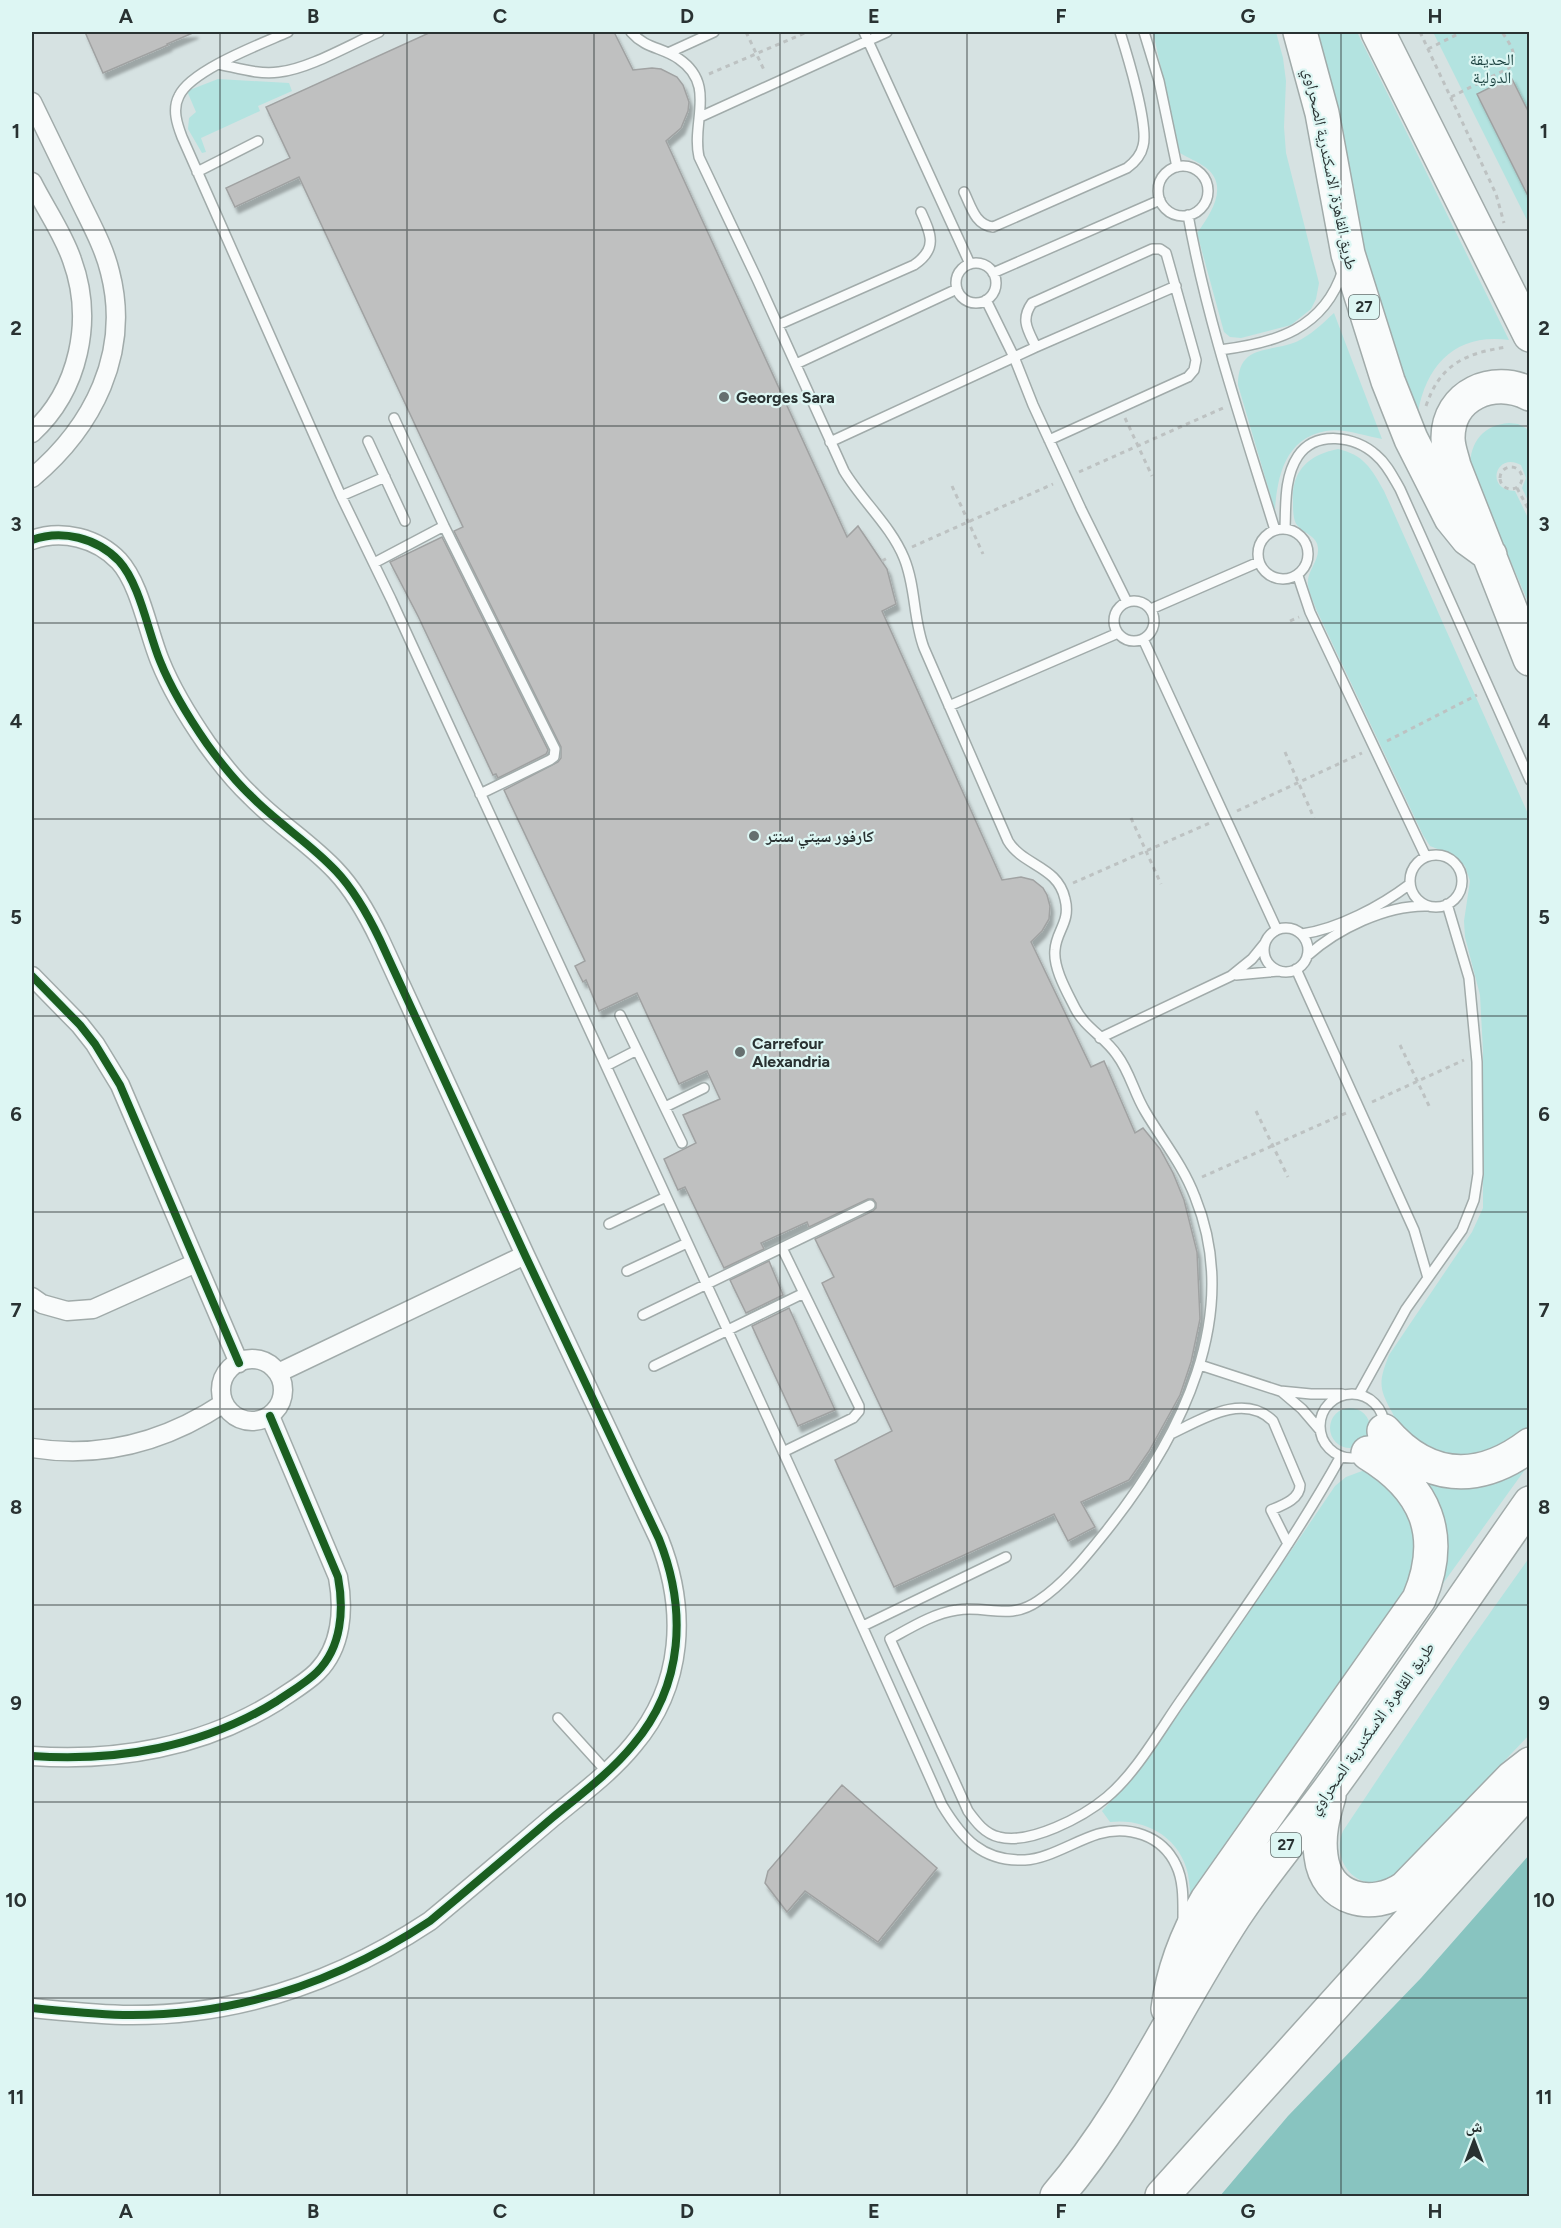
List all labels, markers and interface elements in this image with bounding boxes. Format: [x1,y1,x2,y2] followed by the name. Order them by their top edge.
[119,4,134,28] text: A
[307,4,319,28] text: B
[493,4,507,28] text: C
[680,4,694,28] text: D
[868,4,880,28] text: E
[1055,4,1067,28] text: F
[1241,4,1256,28] text: G
[1428,4,1443,28] text: H
[1470,50,1514,87] park label: الحديقة الدولية
[1297,66,1361,272] street label: طريق القاهرة, الاسكندرية الصحراوي
[12,119,20,143] text: 1
[1540,119,1548,143] text: 1
[1349,295,1379,319] road number: 27
[10,316,22,340] text: 2
[1538,316,1550,340] text: 2
[736,388,835,407] place label: Georges Sara
[717,390,731,404] marker: Georges Sara
[10,512,22,536] text: 3
[1538,512,1550,536] text: 3
[10,709,23,733] text: 4
[1538,709,1551,733] text: 4
[765,827,874,849] place label: كارفور سيتي سنتر
[747,829,761,843] marker: كارفور سيتي سنتر
[10,905,22,929] text: 5
[1538,905,1550,929] text: 5
[752,1034,830,1071] place label: Carrefour Alexandria
[733,1045,747,1059] marker: Carrefour Alexandria
[10,1102,22,1126] text: 6
[1538,1102,1550,1126] text: 6
[10,1298,22,1322] text: 7
[1538,1298,1550,1322] text: 7
[10,1495,22,1519] text: 8
[1538,1495,1550,1519] text: 8
[1305,1639,1441,1820] street label: طريق القاهرة, الاسكندرية الصحراوي
[10,1691,22,1715] text: 9
[1538,1691,1550,1715] text: 9
[1271,1833,1301,1857] road number: 27
[5,1888,27,1912] text: 10
[1533,1888,1555,1912] text: 10
[8,2085,24,2109] text: 11
[1536,2085,1552,2109] text: 11
[1444,2111,1504,2171] north arrow
[1466,2117,1483,2136] text: ش
[119,2199,134,2223] text: A
[307,2199,319,2223] text: B
[493,2199,507,2223] text: C
[680,2199,694,2223] text: D
[868,2199,880,2223] text: E
[1055,2199,1067,2223] text: F
[1241,2199,1256,2223] text: G
[1428,2199,1443,2223] text: H

